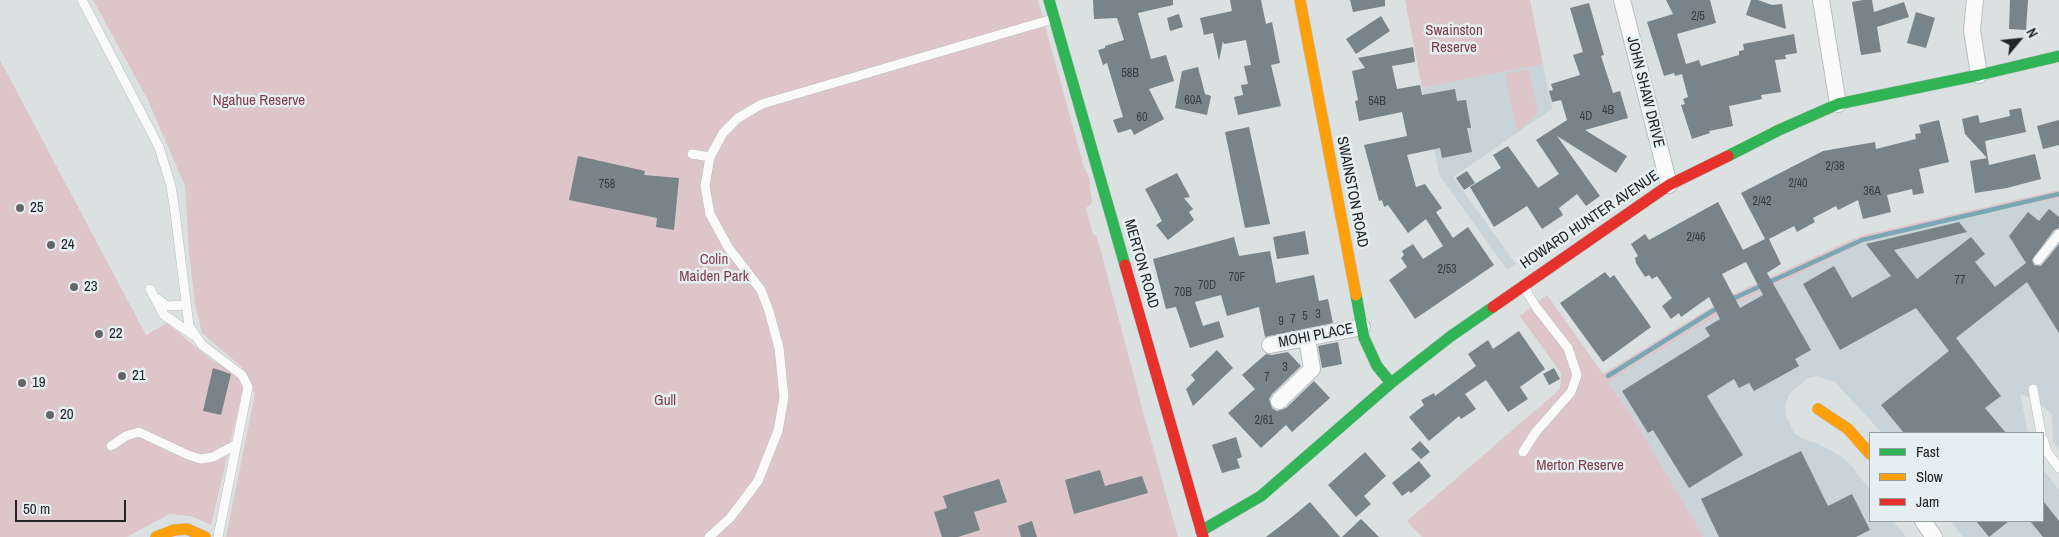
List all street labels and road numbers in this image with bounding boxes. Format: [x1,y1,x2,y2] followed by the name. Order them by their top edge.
[1622,34,1668,150] street label: JOHN SHAW DRIVE
[1332,135,1372,249] street label: SWAINSTON ROAD
[1517,167,1663,273] street label: HOWARD HUNTER AVENUE
[1120,217,1162,311] street label: MERTON ROAD
[1277,320,1355,352] street label: MOHI PLACE

